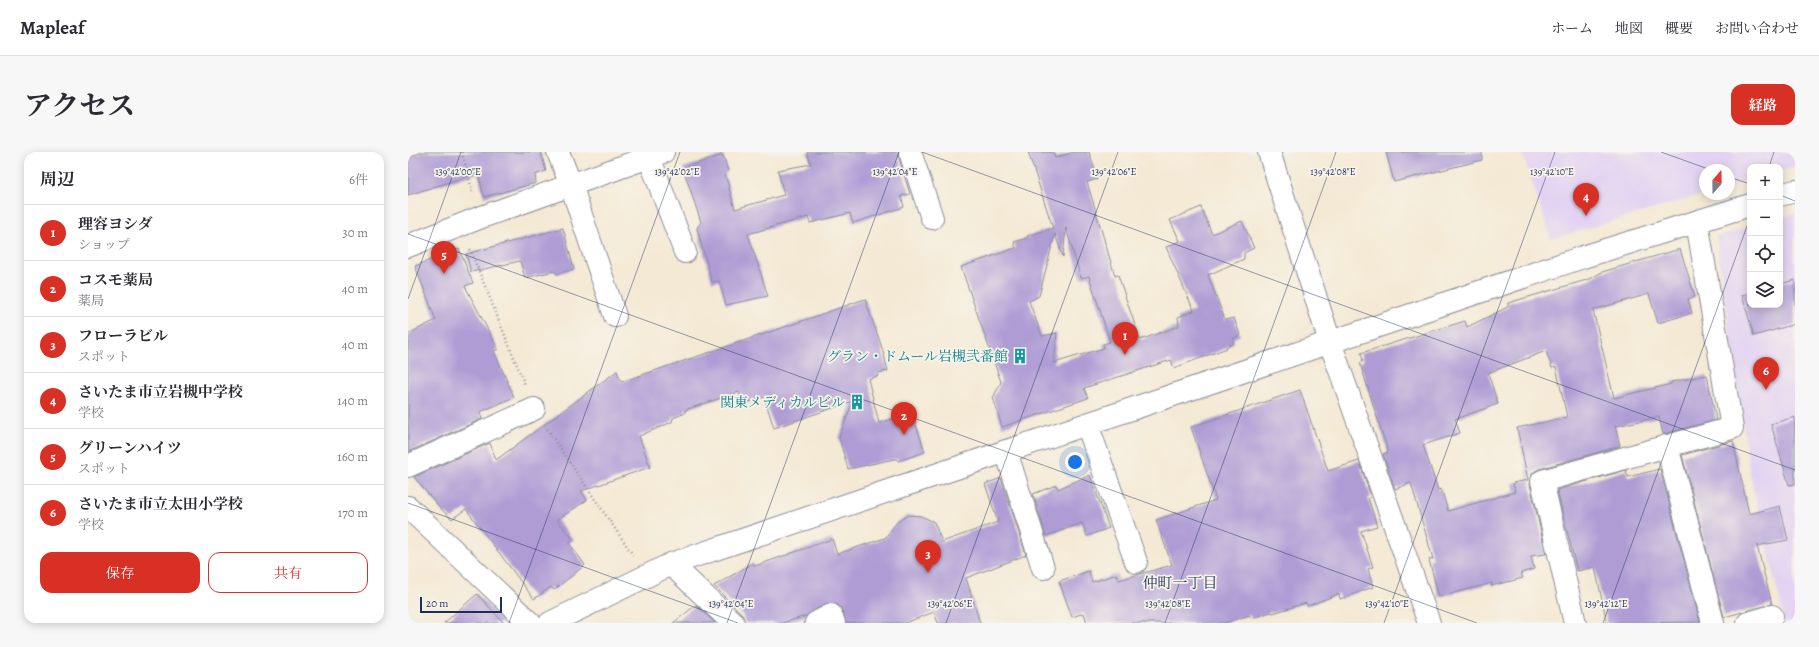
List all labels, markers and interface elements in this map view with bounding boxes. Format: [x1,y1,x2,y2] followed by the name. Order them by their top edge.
[20,15,85,41] text: Mapleaf
[1551,19,1593,38] text: ホーム
[1615,19,1643,38] text: 地図
[1665,19,1693,38] text: 概要
[1715,19,1799,38] text: お問い合わせ
[1731,84,1795,125] button: 経路
[24,87,135,125] text: アクセス
[1699,164,1735,200] north arrow
[1747,164,1783,308] map controls
[1747,164,1783,200] button: +
[435,165,481,178] text: 139°42'00"E
[654,165,700,178] text: 139°42'02"E
[873,165,918,178] text: 139°42'04"E
[1091,165,1137,178] text: 139°42'06"E
[1310,165,1356,178] text: 139°42'08"E
[1530,165,1574,178] text: 139°42'10"E
[40,168,74,191] text: 周辺
[349,171,368,188] text: 6件
[1573,183,1599,216] pin: 4
[1747,200,1783,236] button: −
[78,214,152,234] text: 理容ヨシダ
[51,224,55,241] text: 1
[342,224,368,241] text: 30 m
[78,236,130,253] text: ショップ
[1747,236,1783,272] button: locate
[431,241,457,274] pin: 5
[78,270,153,290] text: コスモ薬局
[1747,272,1783,308] button: layers
[50,280,56,297] text: 2
[342,280,368,297] text: 40 m
[78,292,104,309] text: 薬局
[1112,322,1138,355] pin: 1
[78,326,168,346] text: フローラビル
[50,336,56,353] text: 3
[342,336,368,353] text: 40 m
[827,347,1008,366] place label: グラン・ドムール岩槻弐番館
[1011,347,1029,365] building icon: グラン・ドムール岩槻弐番館
[78,348,130,365] text: スポット
[1753,357,1779,390] pin: 6
[78,382,243,402] text: さいたま市立岩槻中学校
[50,392,56,409] text: 4
[337,392,368,409] text: 140 m
[720,393,845,412] place label: 関東メディカルビル
[848,393,866,411] building icon: 関東メディカルビル
[891,402,917,435] pin: 2
[78,404,104,421] text: 学校
[78,438,182,458] text: グリーンハイツ
[50,448,56,465] text: 5
[337,448,368,465] text: 160 m
[1065,452,1085,472] your location
[78,460,130,477] text: スポット
[78,494,243,514] text: さいたま市立太田小学校
[50,504,56,521] text: 6
[338,504,368,521] text: 170 m
[78,516,104,533] text: 学校
[915,540,941,573] pin: 3
[40,552,200,593] button: 保存
[208,552,368,593] button: 共有
[1142,573,1218,593] district label: 仲町一丁目
[420,595,502,614] scale bar
[426,596,448,611] text: 20 m
[709,597,754,610] text: 139°42'04"E
[927,597,973,610] text: 139°42'06"E
[1145,597,1191,610] text: 139°42'08"E
[1365,597,1409,610] text: 139°42'10"E
[1584,597,1628,610] text: 139°42'12"E

